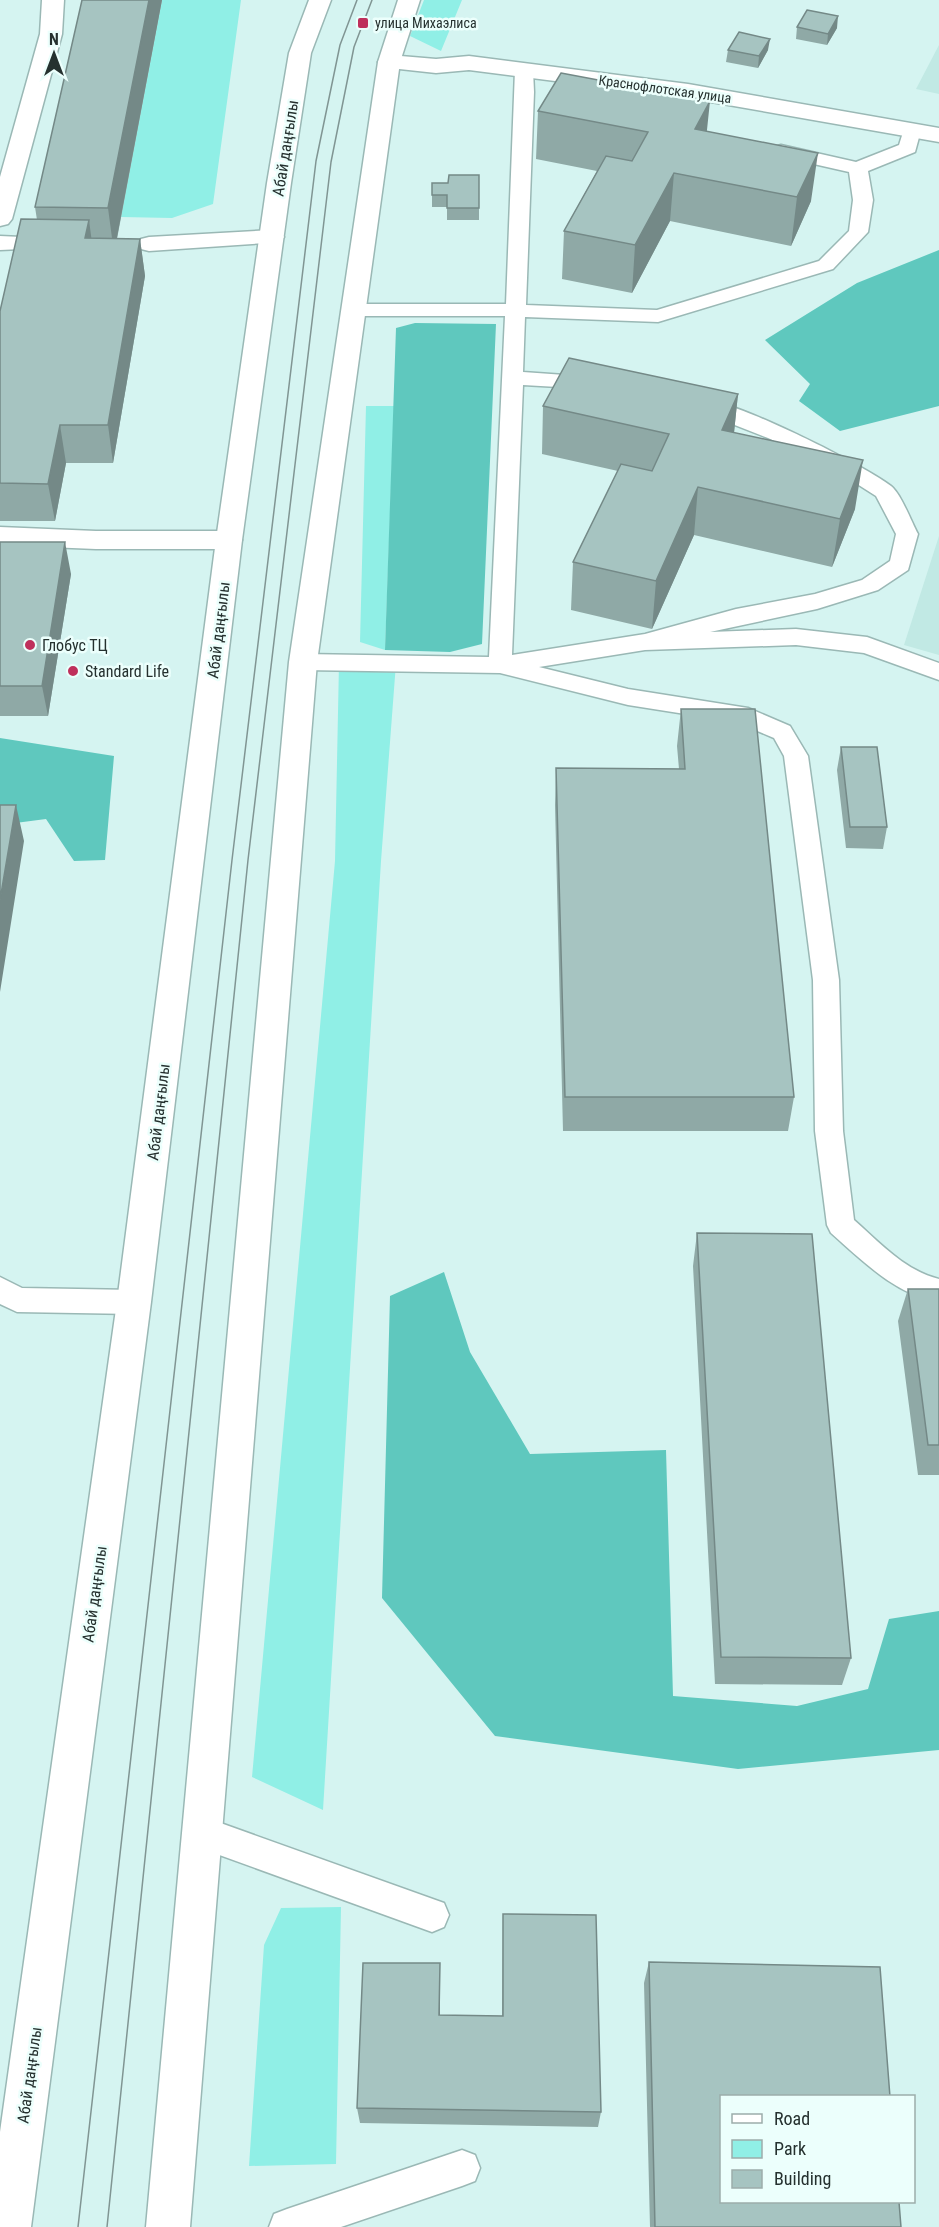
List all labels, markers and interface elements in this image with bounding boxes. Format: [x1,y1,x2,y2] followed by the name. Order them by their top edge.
[375,15,477,31] place label: улица Михаэлиса
[356,16,370,30] marker: улица Михаэлиса
[24,24,84,84] north arrow
[49,30,59,49] text: N
[598,72,732,106] street label: Краснофлотская улица
[269,99,302,198] street label: Абай даңғылы
[203,581,234,679] street label: Абай даңғылы
[42,636,108,655] place label: Глобус ТЦ
[23,638,37,652] marker: Глобус ТЦ
[85,662,169,681] place label: Standard Life
[66,664,80,678] marker: Standard Life
[143,1063,174,1161] street label: Абай даңғылы
[78,1545,111,1644] street label: Абай даңғылы
[13,2026,46,2125] street label: Абай даңғылы
[720,2095,915,2203] legend
[774,2108,810,2129] text: Road
[774,2138,806,2159] text: Park
[774,2168,831,2189] text: Building

